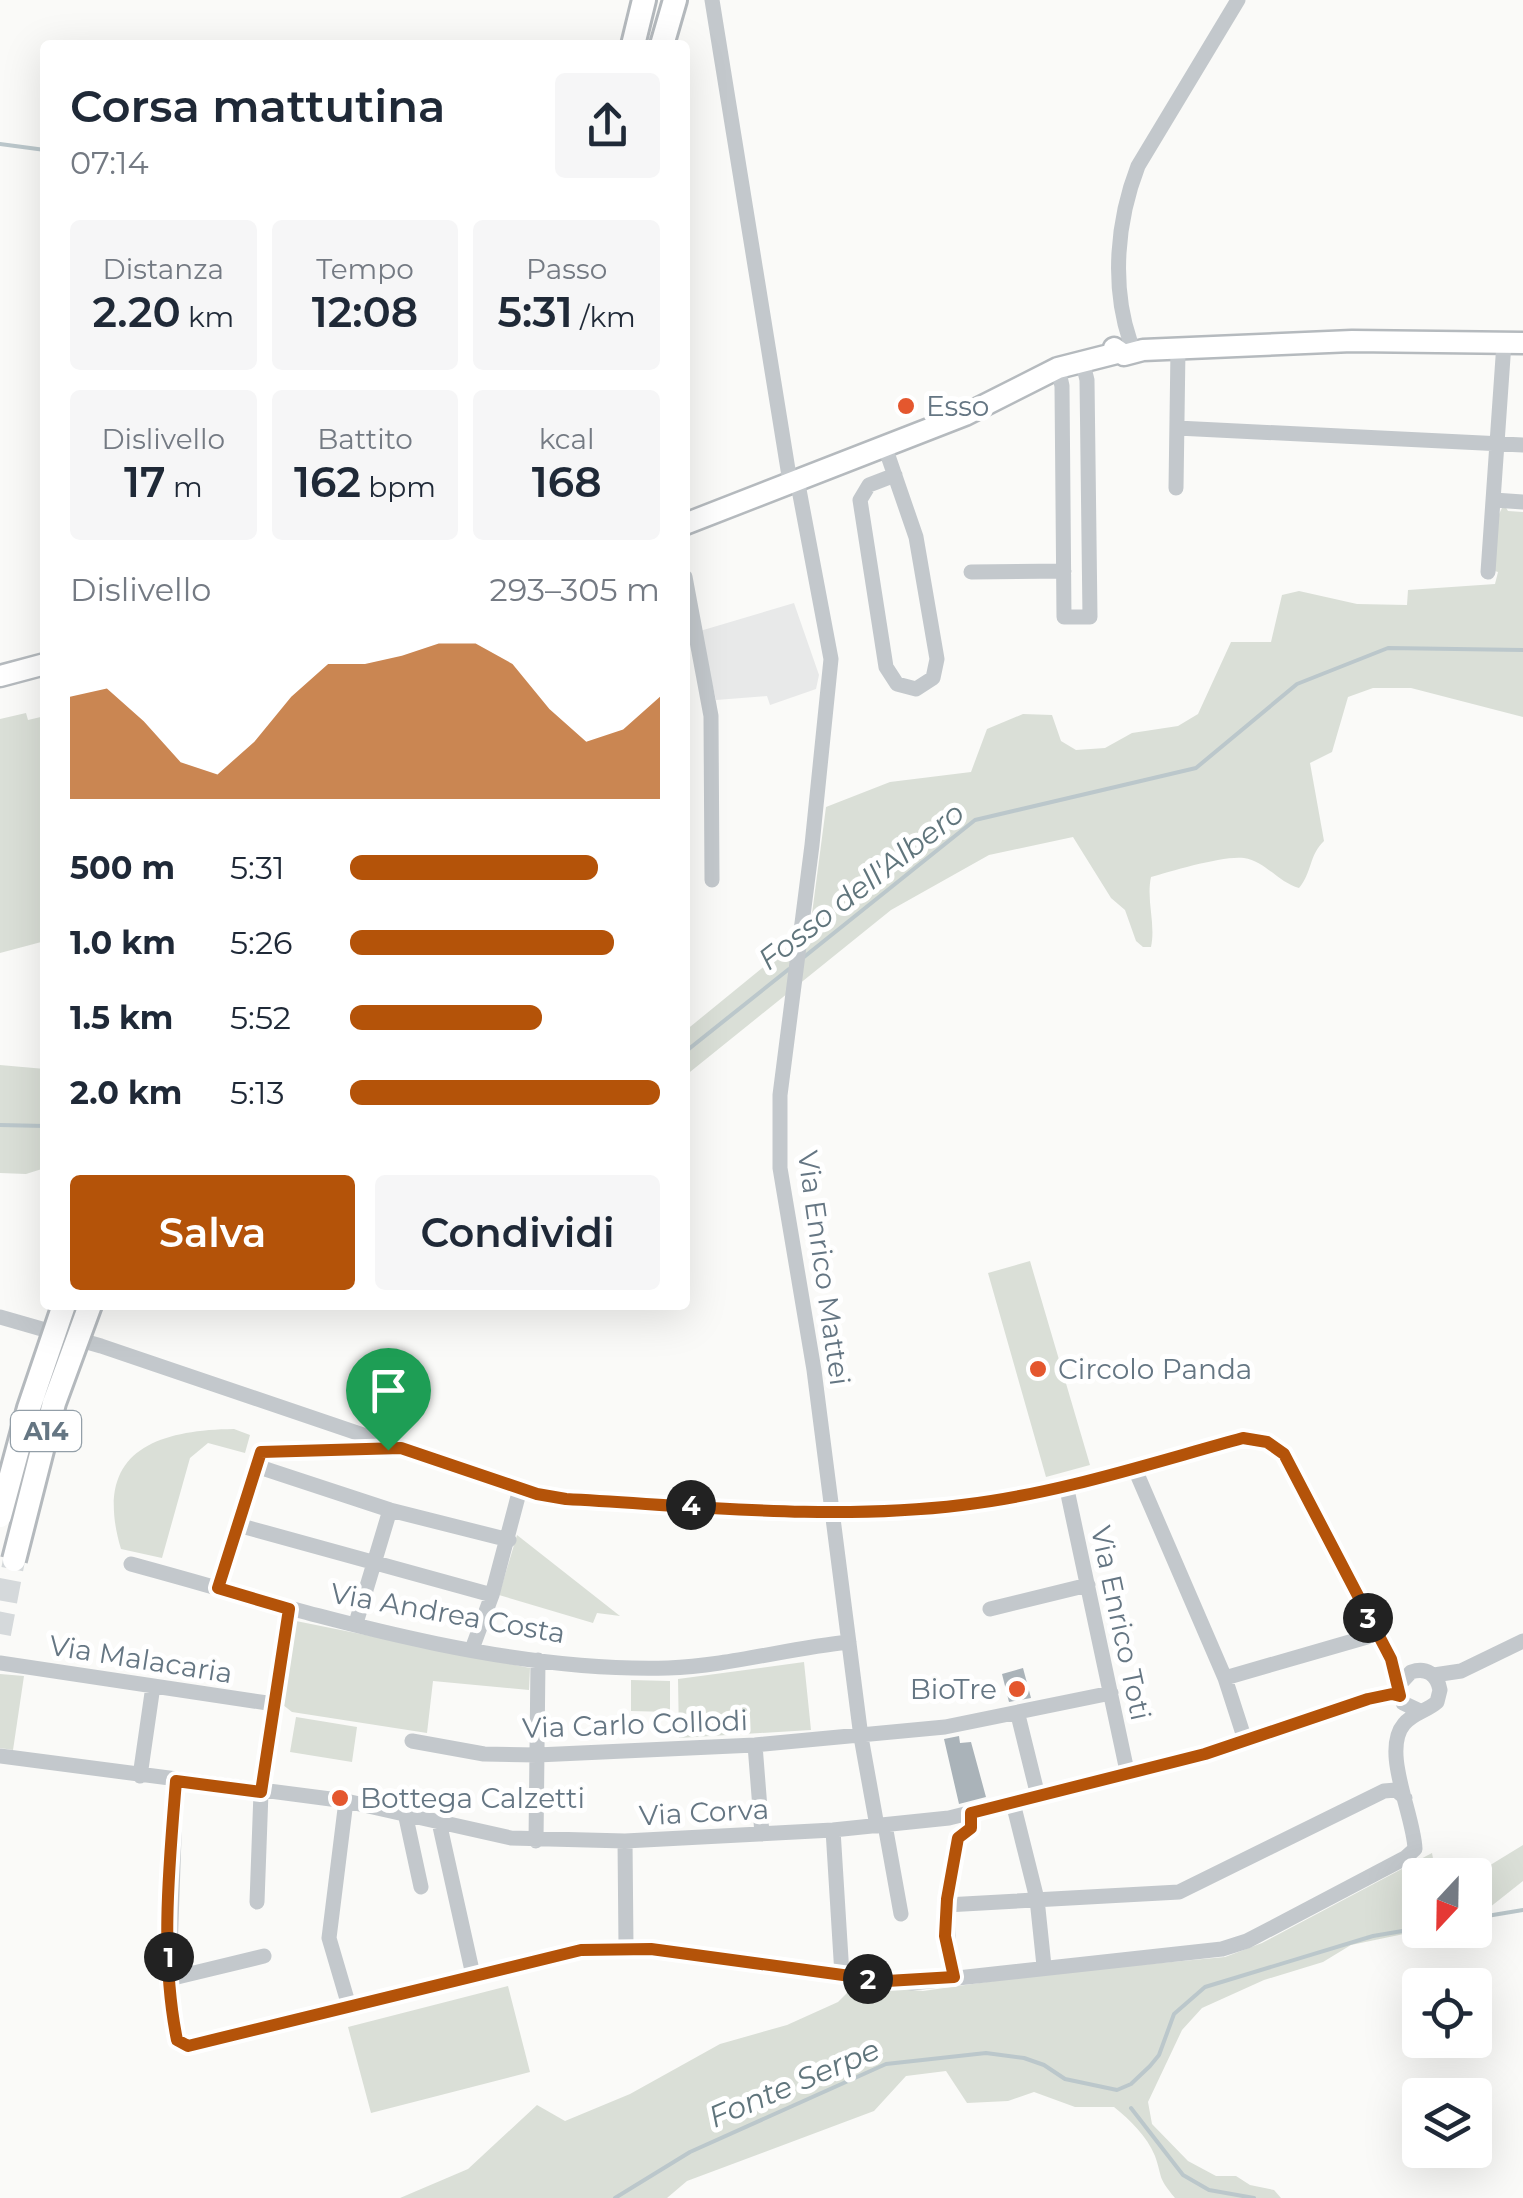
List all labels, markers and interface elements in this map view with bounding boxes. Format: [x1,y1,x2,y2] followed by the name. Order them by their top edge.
[555,73,660,178] button: share
[70,78,445,133] text: Corsa mattutina
[70,143,149,182] text: 07:14
[103,252,224,286] text: Distanza
[316,252,414,286] text: Tempo
[526,252,607,286] text: Passo
[92,286,181,338] text: 2.20
[312,286,418,338] text: 12:08
[497,286,573,338] text: 5:31
[181,300,234,334] text: km
[573,300,636,334] text: /km
[926,389,989,423] place label: Esso
[895,395,917,417] marker: Esso
[101,422,225,456] text: Dislivello
[317,422,413,456] text: Battito
[539,422,595,456] text: kcal
[124,456,166,508] text: 17
[294,456,361,508] text: 162
[532,456,602,508] text: 168
[166,470,203,504] text: m
[361,470,436,504] text: bpm
[70,570,211,609] text: Dislivello
[490,570,660,609] text: 293–305 m
[751,794,971,978] water label: Fosso dell'Albero
[70,848,175,887] text: 500 m
[230,848,285,887] text: 5:31
[70,923,176,962] text: 1.0 km
[230,923,293,962] text: 5:26
[70,998,173,1037] text: 1.5 km
[230,998,291,1037] text: 5:52
[70,1073,182,1112] text: 2.0 km
[230,1073,285,1112] text: 5:13
[791,1148,857,1388] street label: Via Enrico Mattei
[70,1175,355,1290] button: Salva
[375,1175,660,1290] button: Condividi
[346,1348,431,1451] pin
[1058,1352,1252,1386] place label: Circolo Panda
[1027,1358,1049,1380] marker: Circolo Panda
[361,1363,416,1418] icon: arrive
[11,1411,81,1451] road number: A14
[666,1480,716,1530] pin: 4
[681,1488,701,1522] text: 4
[1084,1523,1158,1723] street label: Via Enrico Toti
[328,1576,568,1650] street label: Via Andrea Costa
[1343,1593,1393,1643] pin: 3
[1360,1601,1376,1635] text: 3
[47,1628,235,1690] street label: Via Malacaria
[910,1672,997,1706] place label: BioTre
[1006,1678,1028,1700] marker: BioTre
[521,1703,749,1745] street label: Via Carlo Collodi
[360,1781,585,1815] place label: Bottega Calzetti
[329,1787,351,1809] marker: Bottega Calzetti
[638,1792,770,1832] street label: Via Corva
[1402,1858,1492,1948] north arrow
[1402,1858,1492,2168] map controls
[144,1932,194,1982] pin: 1
[164,1940,174,1974] text: 1
[843,1954,893,2004] pin: 2
[860,1962,876,1996] text: 2
[1402,1968,1492,2058] button: locate
[703,2030,885,2136] water label: Fonte Serpe
[1402,2078,1492,2168] button: layers

